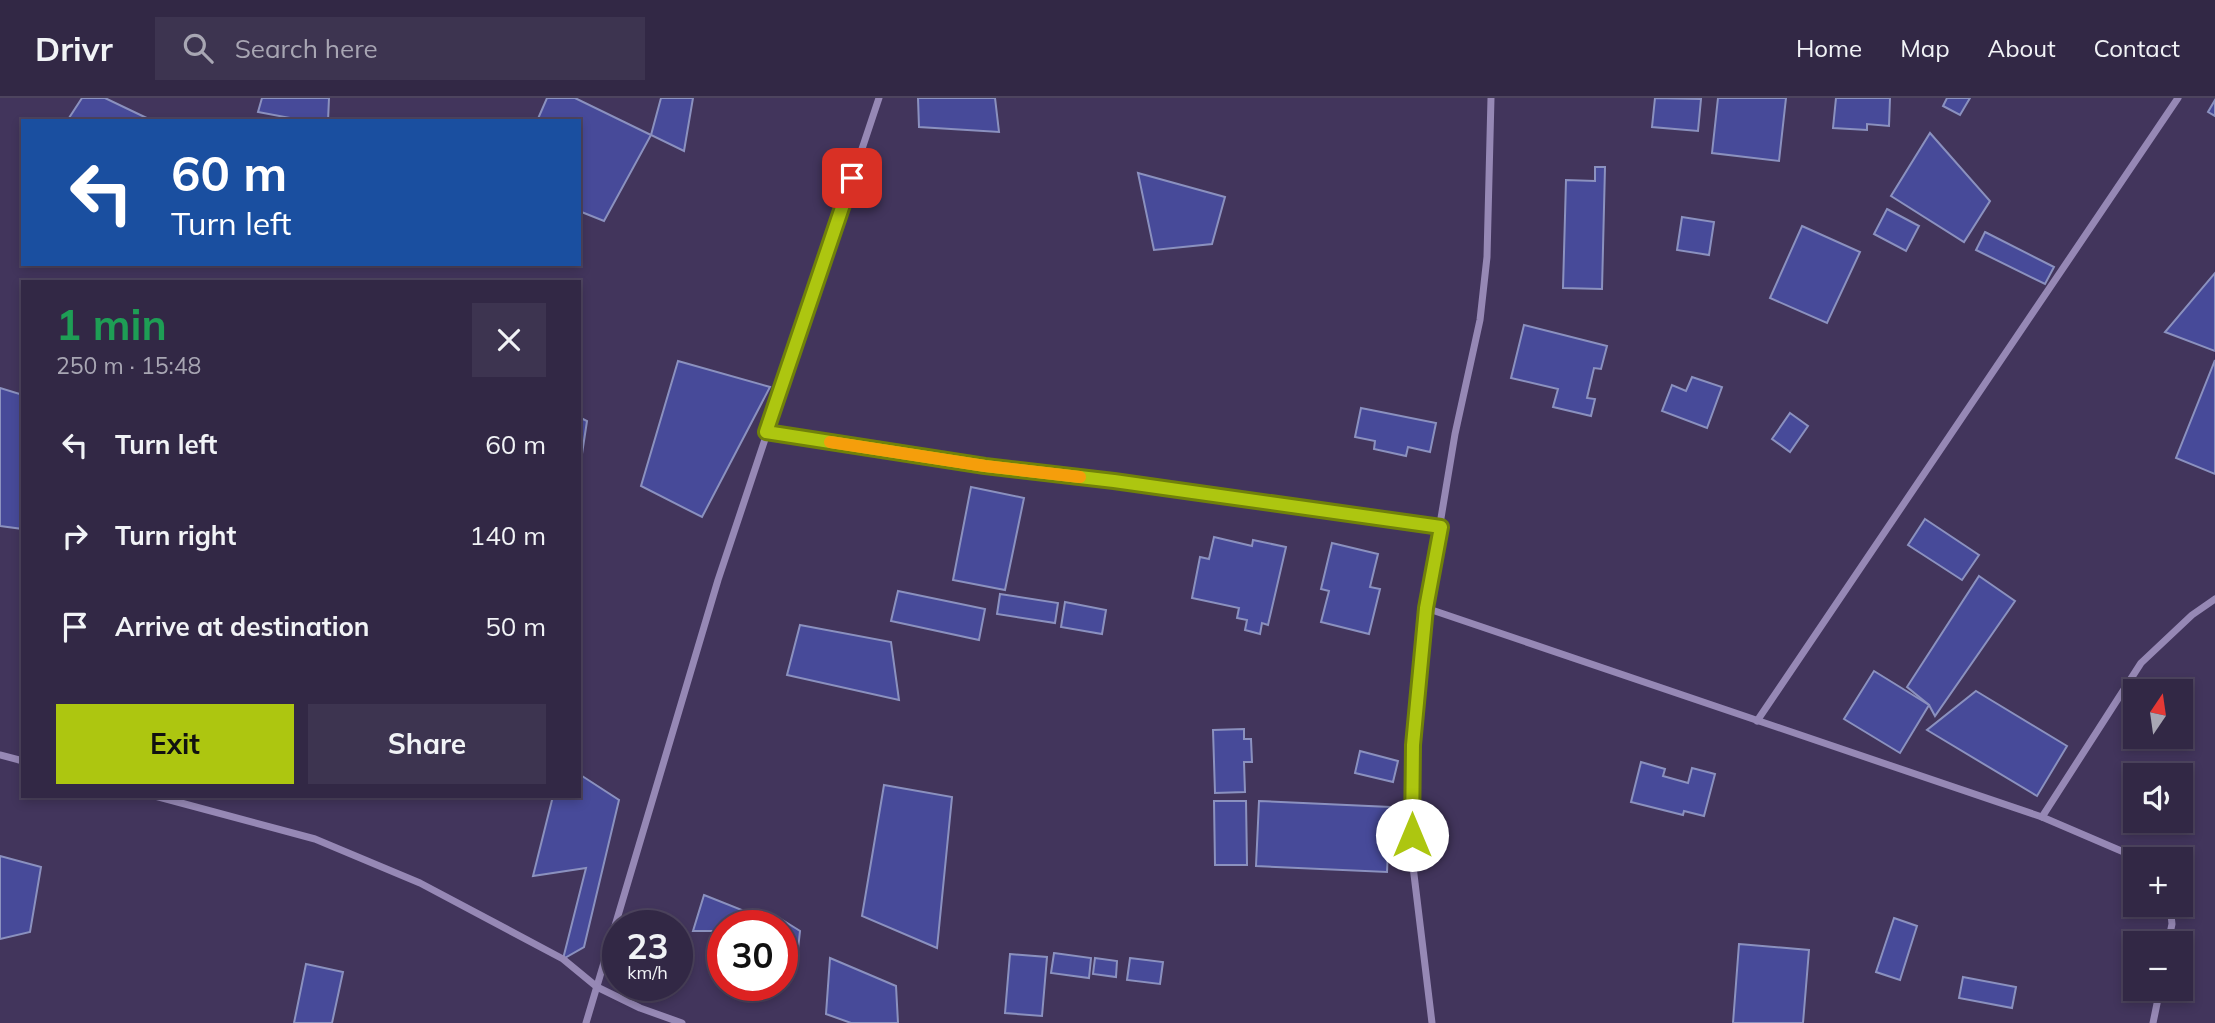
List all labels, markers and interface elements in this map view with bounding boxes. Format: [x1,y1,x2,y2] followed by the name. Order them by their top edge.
[155,17,645,80] search box
[35,28,113,69] text: Drivr
[179,29,217,67] icon: search
[235,32,378,65] text: Search here
[1796,33,1862,63] text: Home
[1900,33,1950,63] text: Map
[1988,33,2056,63] text: About
[2094,33,2180,63] text: Contact
[171,142,287,203] text: 60 m
[56,147,147,238] icon: left
[822,148,882,208] pin
[833,159,871,197] icon: arrive
[171,203,291,243] text: Turn left
[56,298,167,351] text: 1 min
[472,303,546,377] button: close
[56,351,201,380] text: 250 m · 15:48
[56,426,94,464] icon: left
[115,428,217,461] text: Turn left
[485,428,546,461] text: 60 m
[56,517,94,555] icon: right
[115,519,236,552] text: Turn right
[470,519,546,552] text: 140 m
[56,608,94,646] icon: arrive
[115,610,370,643] text: Arrive at destination
[485,610,546,643] text: 50 m
[2123,679,2193,749] north arrow
[2123,679,2193,1001] map controls
[56,704,294,784] button: Exit
[308,704,546,784] button: Share
[2123,763,2193,833] button: sound
[1375,798,1449,872] position arrow
[2123,847,2193,917] button: +
[707,910,798,1001] speed limit sign: 30
[626,924,669,968] text: 23
[2123,931,2193,1001] button: −
[627,961,668,984] text: km/h

